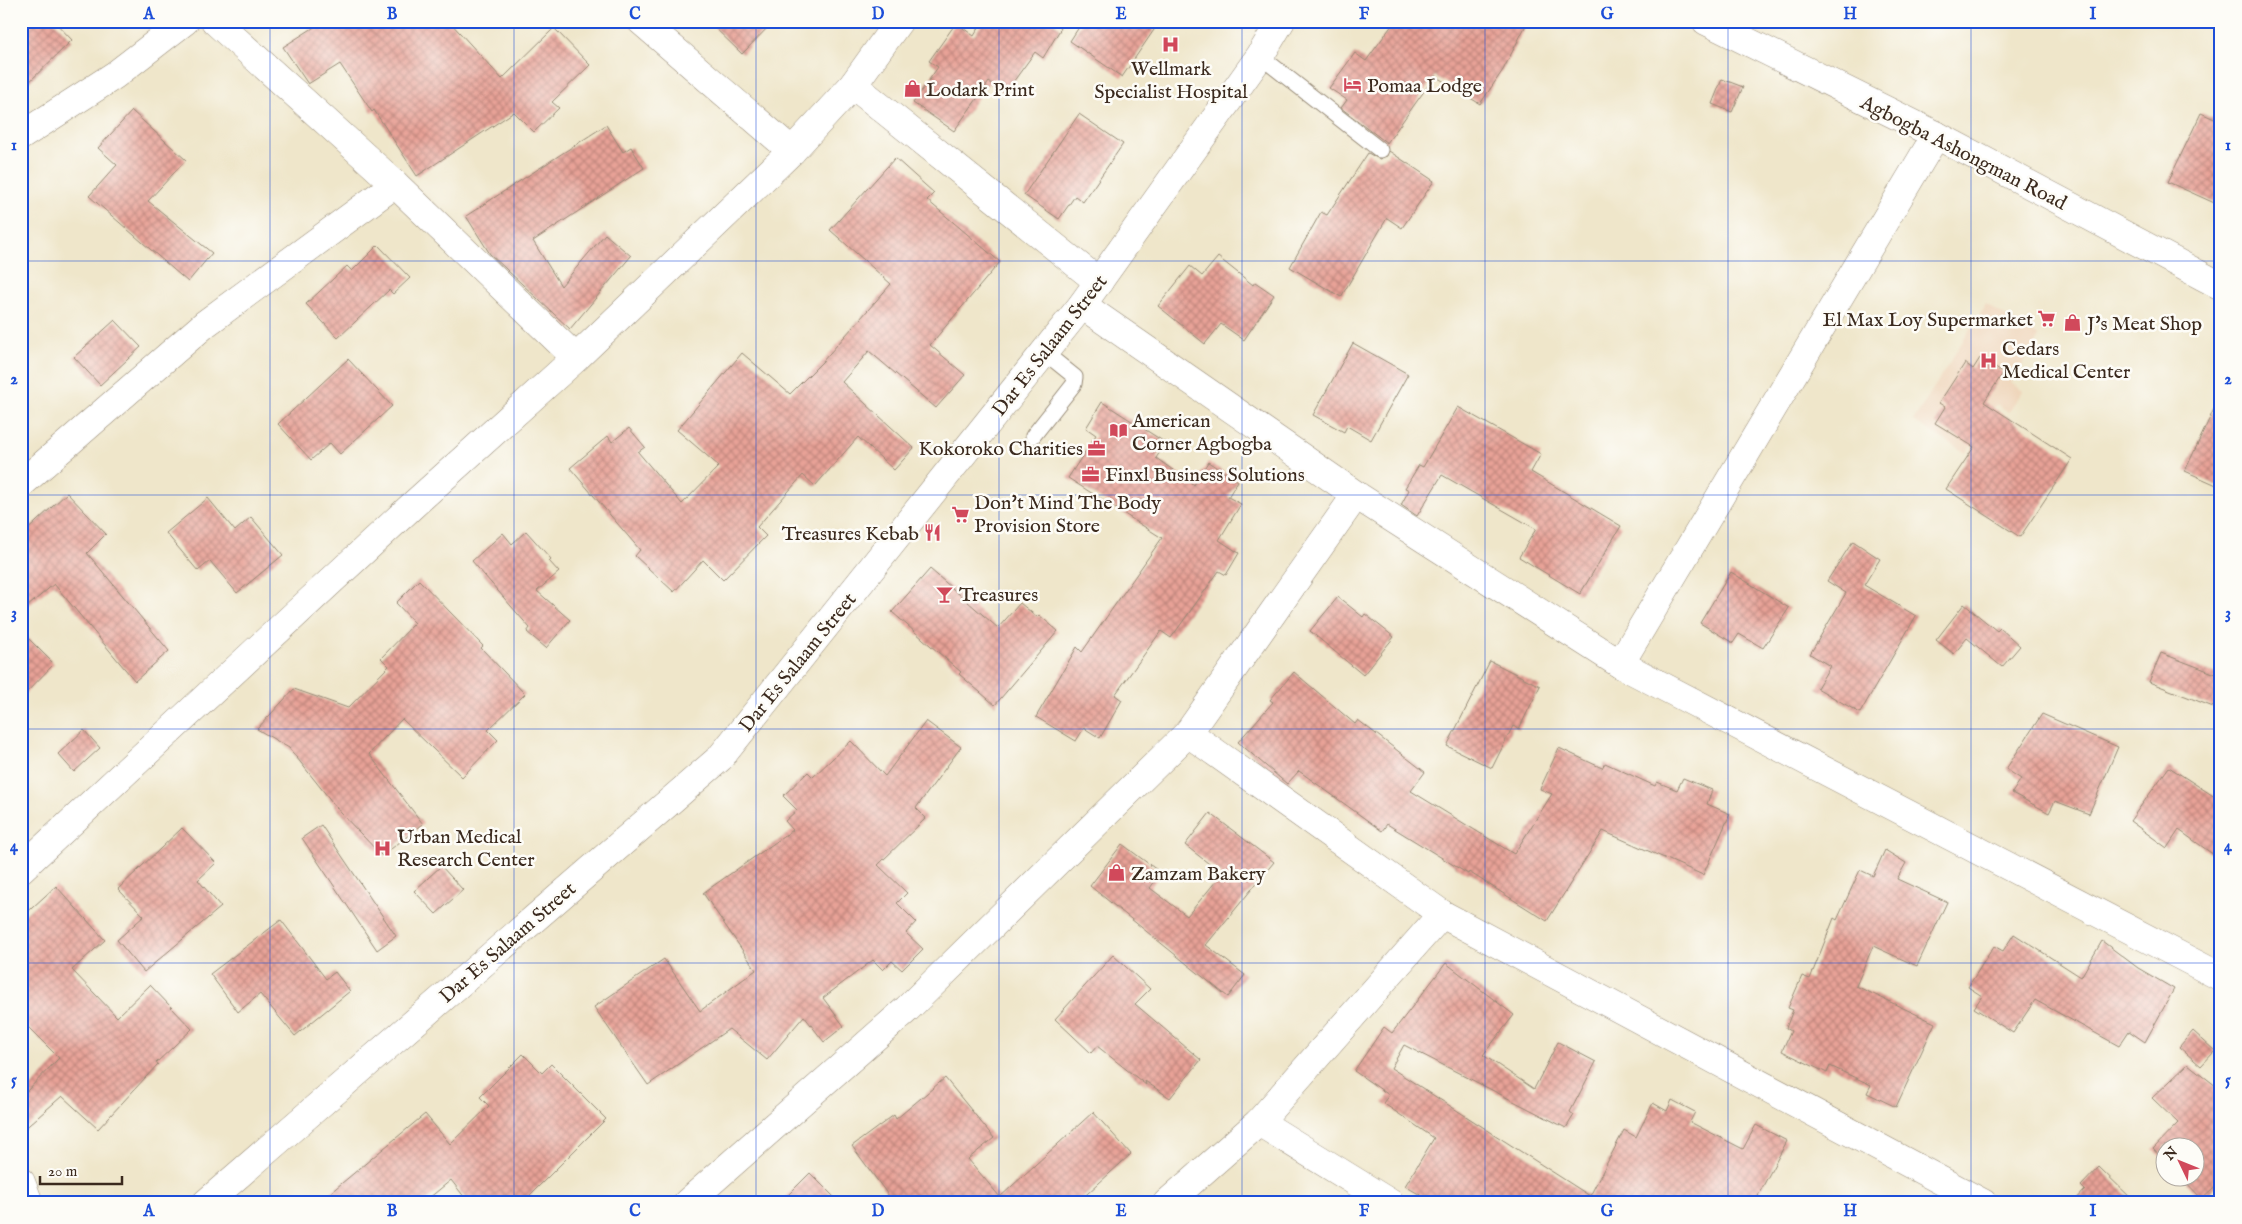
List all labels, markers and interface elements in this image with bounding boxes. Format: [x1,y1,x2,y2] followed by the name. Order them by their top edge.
[143,5,156,25] text: A
[387,5,398,25] text: B
[629,5,641,25] text: C
[872,5,885,25] text: D
[1115,5,1127,25] text: E
[1359,5,1370,25] text: F
[1601,5,1614,25] text: G
[1843,5,1857,25] text: H
[2090,5,2097,25] text: I
[1161,34,1181,54] hospital icon: Wellmark Specialist Hospital
[1094,57,1248,105] place label: Wellmark Specialist Hospital
[1367,74,1482,99] place label: Pomaa Lodge
[1343,75,1363,95] hotel icon: Pomaa Lodge
[926,78,1035,103] place label: Lodark Print
[902,79,922,99] shop icon: Lodark Print
[1855,90,2071,216] street label: Agbogba Ashongman Road
[11,136,17,156] text: 1
[2225,136,2231,156] text: 1
[987,270,1113,422] street label: Dar Es Salaam Street
[1823,308,2033,333] place label: El Max Loy Supermarket
[2037,309,2057,329] supermarket icon: El Max Loy Supermarket
[2085,312,2202,337] place label: J's Meat Shop
[2063,313,2083,333] shop icon: J's Meat Shop
[2002,337,2131,385] place label: Cedars Medical Center
[1978,350,1998,370] hospital icon: Cedars Medical Center
[10,370,18,390] text: 2
[2224,370,2232,390] text: 2
[1131,409,1272,457] place label: American Corner Agbogba
[1108,421,1128,441] library icon: American Corner Agbogba
[918,437,1083,462] place label: Kokoroko Charities
[1087,438,1107,458] office icon: Kokoroko Charities
[1105,463,1305,488] place label: Finxl Business Solutions
[1081,464,1101,484] office icon: Finxl Business Solutions
[974,491,1161,539] place label: Don't Mind The Body Provision Store
[950,504,970,524] supermarket icon: Don't Mind The Body Provision Store
[782,522,919,547] place label: Treasures Kebab
[923,523,943,543] restaurant icon: Treasures Kebab
[959,583,1038,608] place label: Treasures
[935,584,955,604] bar icon: Treasures
[734,588,862,738] street label: Dar Es Salaam Street
[11,604,17,624] text: 3
[2225,604,2231,624] text: 3
[397,825,535,873] place label: Urban Medical Research Center
[10,837,19,857] text: 4
[2224,837,2233,857] text: 4
[373,838,393,858] hospital icon: Urban Medical Research Center
[1131,862,1266,887] place label: Zamzam Bakery
[1107,863,1127,883] shop icon: Zamzam Bakery
[435,877,581,1009] street label: Dar Es Salaam Street
[11,1071,17,1091] text: 5
[2225,1071,2231,1091] text: 5
[2154,1136,2204,1186] north arrow
[2160,1143,2182,1165] text: N
[40,1154,122,1186] scale bar
[48,1162,78,1181] text: 20 m
[143,1202,156,1222] text: A
[387,1202,398,1222] text: B
[629,1202,641,1222] text: C
[872,1202,885,1222] text: D
[1115,1202,1127,1222] text: E
[1359,1202,1370,1222] text: F
[1601,1202,1614,1222] text: G
[1843,1202,1857,1222] text: H
[2090,1202,2097,1222] text: I

